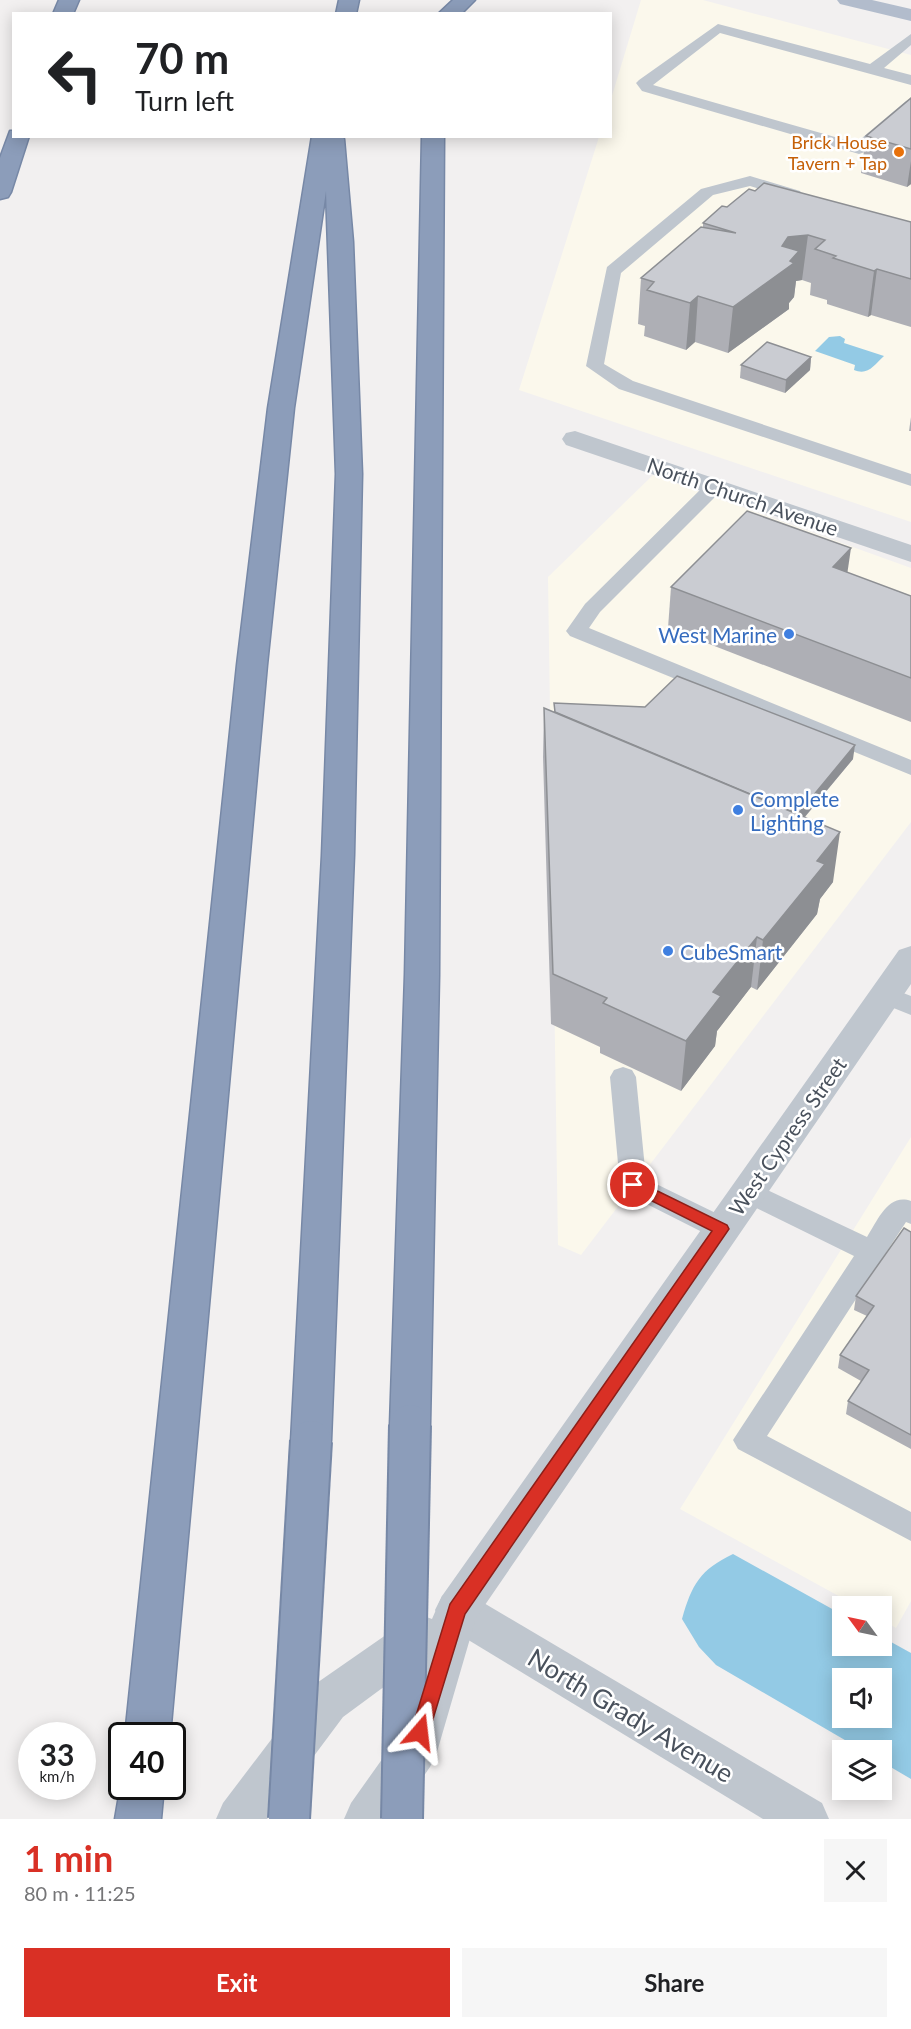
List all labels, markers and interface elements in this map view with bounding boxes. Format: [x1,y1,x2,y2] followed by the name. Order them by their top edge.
[135,33,229,83] text: 70 m
[36,36,114,114] icon: left
[135,84,234,117] text: Turn left
[788,131,887,174] place label: Brick House Tavern + Tap
[892,145,906,159] marker: Brick House Tavern + Tap
[644,452,842,540] street label: North Church Avenue
[658,622,777,647] place label: West Marine
[782,627,796,641] marker: West Marine
[750,786,839,835] place label: Complete Lighting
[731,803,745,817] marker: Complete Lighting
[680,939,783,964] place label: CubeSmart
[661,944,675,958] marker: CubeSmart
[723,1052,851,1220] street label: West Cypress Street
[607,1159,658,1210] pin
[616,1168,649,1201] icon: arrive
[832,1596,892,1656] north arrow
[832,1596,892,1800] map controls
[522,1641,740,1789] street label: North Grady Avenue
[832,1668,892,1728] button: sound
[388,1700,452,1764] position arrow
[108,1722,186,1800] speed limit sign: 40
[40,1736,74,1772] text: 33
[832,1740,892,1800] button: layers
[39,1767,75,1785] text: km/h
[24,1836,113,1880] text: 1 min
[824,1839,887,1902] button: close
[24,1881,136,1905] text: 80 m · 11:25
[24,1948,450,2017] button: Exit
[462,1948,887,2017] button: Share

